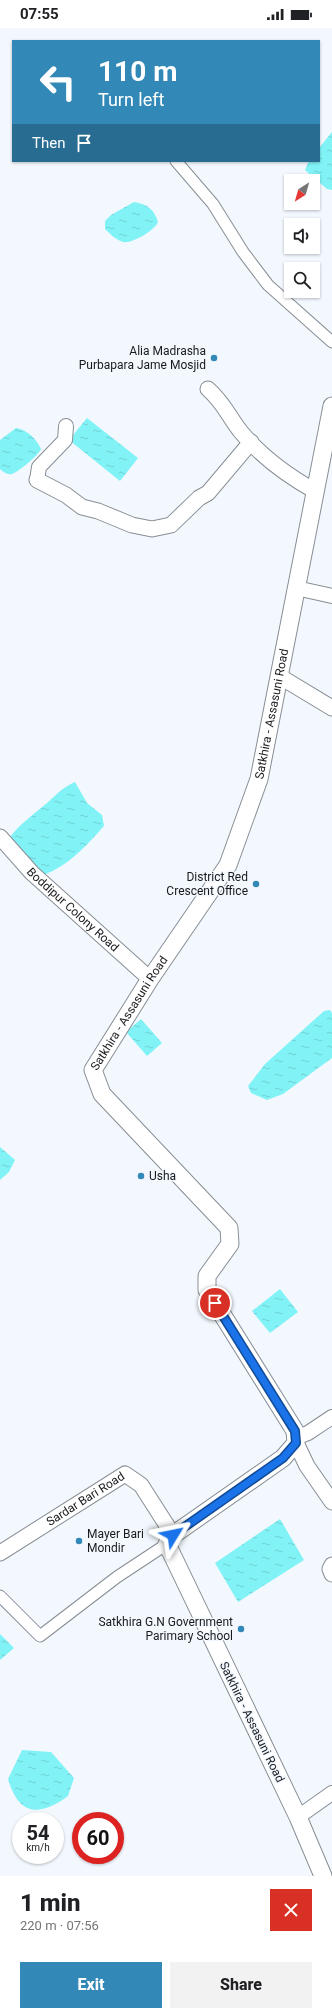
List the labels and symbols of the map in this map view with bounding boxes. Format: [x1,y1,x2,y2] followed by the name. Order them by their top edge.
[284,174,320,210] north arrow
[79,344,206,372] place label: Alia Madrasha Purbapara Jame Mosjid
[209,353,219,363] marker: Alia Madrasha Purbapara Jame Mosjid
[252,648,291,780] street label: Satkhira - Assasuni Road
[24,865,122,954] street label: Boddipur Colony Road
[166,870,248,898] place label: District Red Crescent Office
[251,879,261,889] marker: District Red Crescent Office
[88,953,171,1073] street label: Satkhira - Assasuni Road
[149,1169,176,1183] place label: Usha
[136,1171,146,1181] marker: Usha
[198,1286,232,1320] pin
[44,1469,127,1529] street label: Sardar Bari Road
[152,1514,194,1556] position arrow
[87,1527,144,1555] place label: Mayer Bari Mondir
[74,1536,84,1546] marker: Mayer Bari Mondir
[98,1615,233,1643] place label: Satkhira G.N Government Parimary School
[236,1624,246,1634] marker: Satkhira G.N Government Parimary School
[217,1659,287,1785] street label: Satkhira - Assasuni Road
[72,1812,124,1864] speed limit sign: 60

